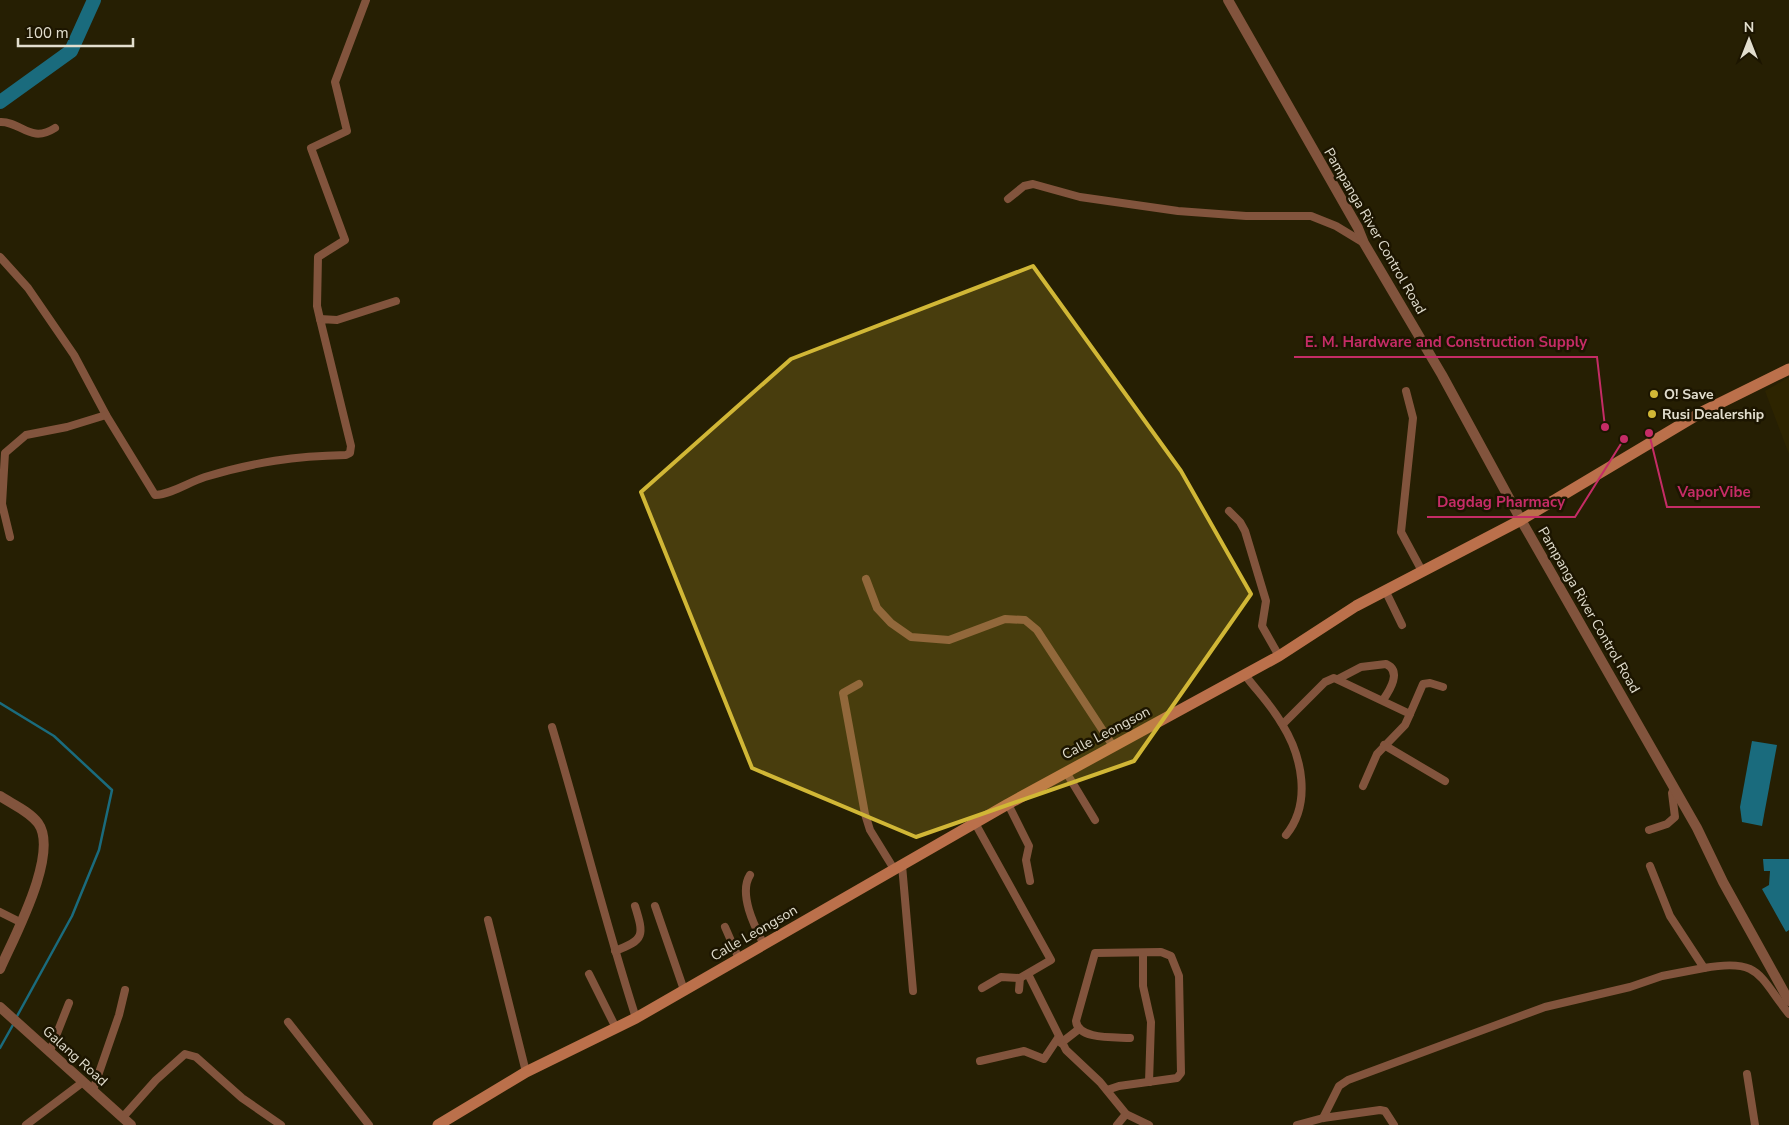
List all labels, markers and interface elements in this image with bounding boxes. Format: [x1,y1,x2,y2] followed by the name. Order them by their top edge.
[18,15,132,47] scale bar
[1724,15,1774,65] north arrow
[1744,18,1754,37] text: N
[25,23,69,43] text: 100 m
[1320,144,1430,318] street label: Pampanga River Control Road
[1294,327,1597,357] callout: E. M. Hardware and Construction Supply
[1305,332,1587,352] text: E. M. Hardware and Construction Supply
[1664,385,1714,404] place label: O! Save
[1648,388,1660,400] marker: O! Save
[1662,405,1764,424] place label: Rusi Dealership
[1646,408,1658,420] marker: Rusi Dealership
[1667,477,1760,507] callout: VaporVibe
[1676,482,1751,502] text: VaporVibe
[1427,487,1575,517] callout: Dagdag Pharmacy
[1437,492,1565,512] text: Dagdag Pharmacy
[1534,523,1644,697] street label: Pampanga River Control Road
[1059,702,1153,764] street label: Calle Leongson
[707,900,801,966] street label: Calle Leongson
[38,1022,112,1090] street label: Galang Road

